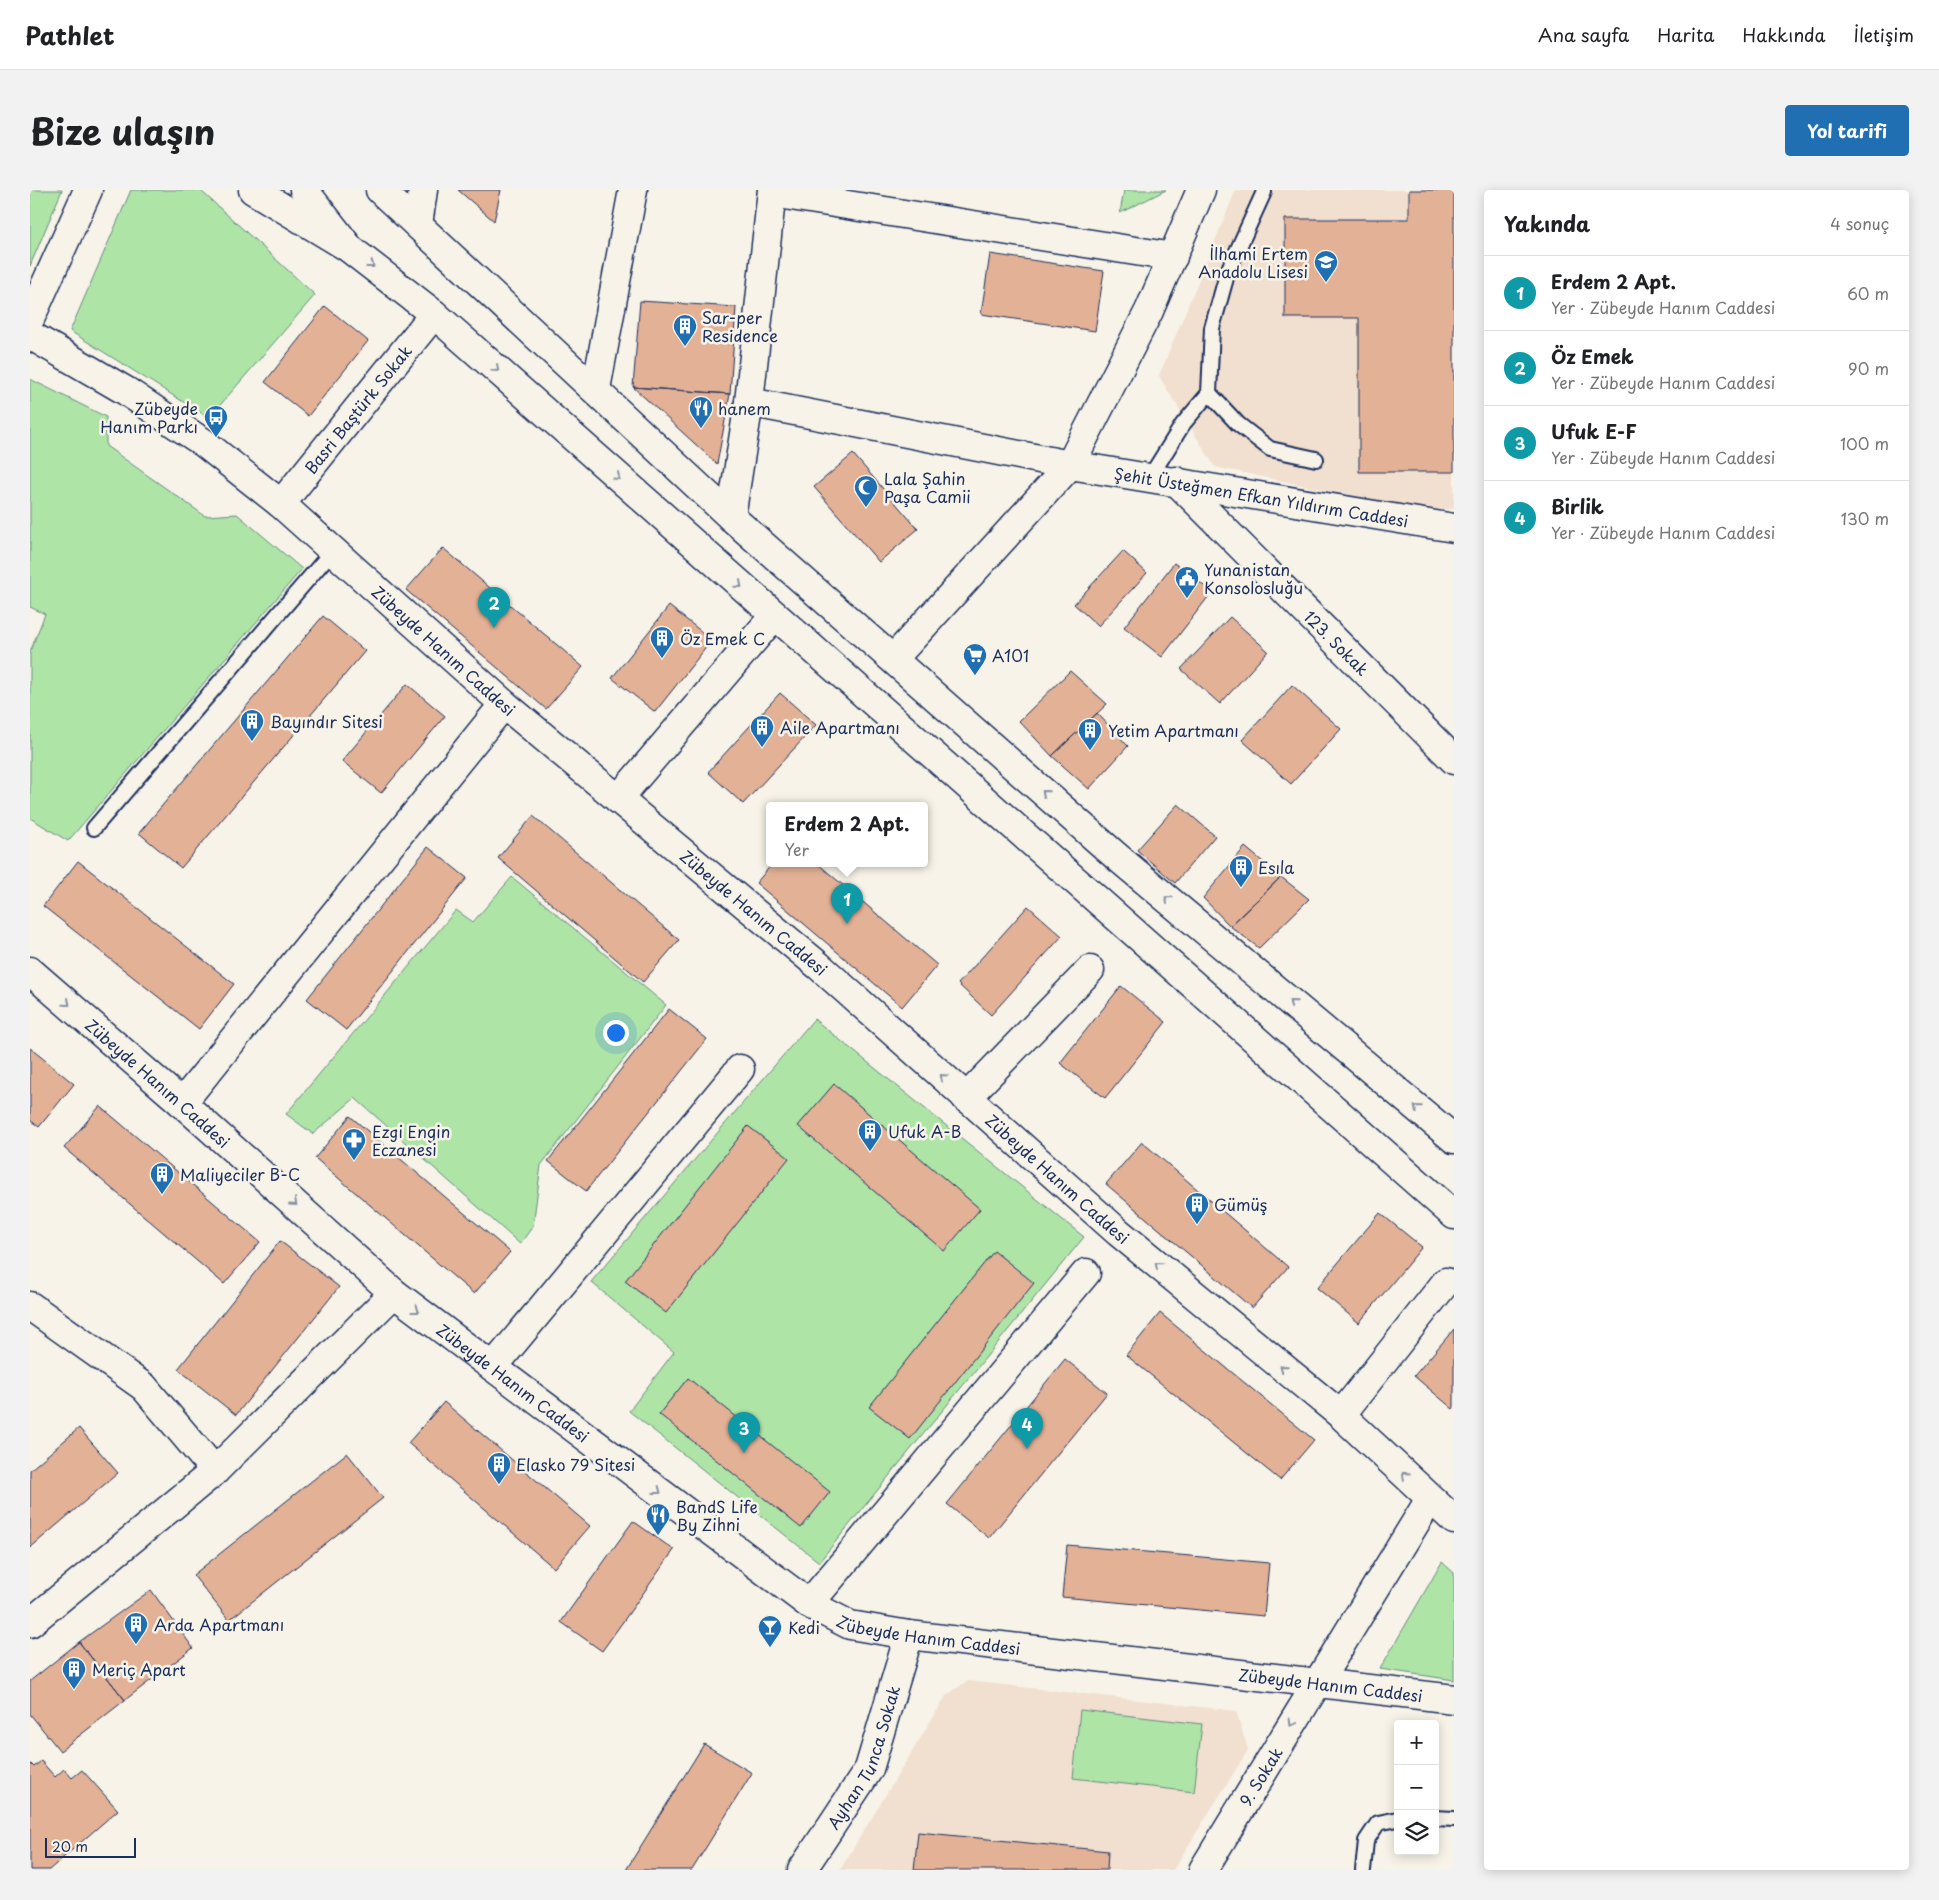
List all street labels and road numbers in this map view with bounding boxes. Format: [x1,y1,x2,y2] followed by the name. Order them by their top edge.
[298,339,417,479] street label: Basri Baştürk Sokak
[1112,460,1410,532] street label: Şehit Üsteğmen Efkan Yıldırım Caddesi
[367,579,521,721] street label: Zübeyde Hanım Caddesi
[1299,605,1375,680] street label: 123. Sokak
[675,844,833,980] street label: Zübeyde Hanım Caddesi
[81,1013,236,1153] street label: Zübeyde Hanım Caddesi
[981,1108,1135,1249] street label: Zübeyde Hanım Caddesi
[432,1317,595,1448] street label: Zübeyde Hanım Caddesi
[833,1608,1022,1660] street label: Zübeyde Hanım Caddesi
[1237,1662,1424,1707] street label: Zübeyde Hanım Caddesi
[821,1682,905,1834] street label: Ayhan Tunca Sokak
[1233,1742,1288,1810] street label: 9. Sokak

